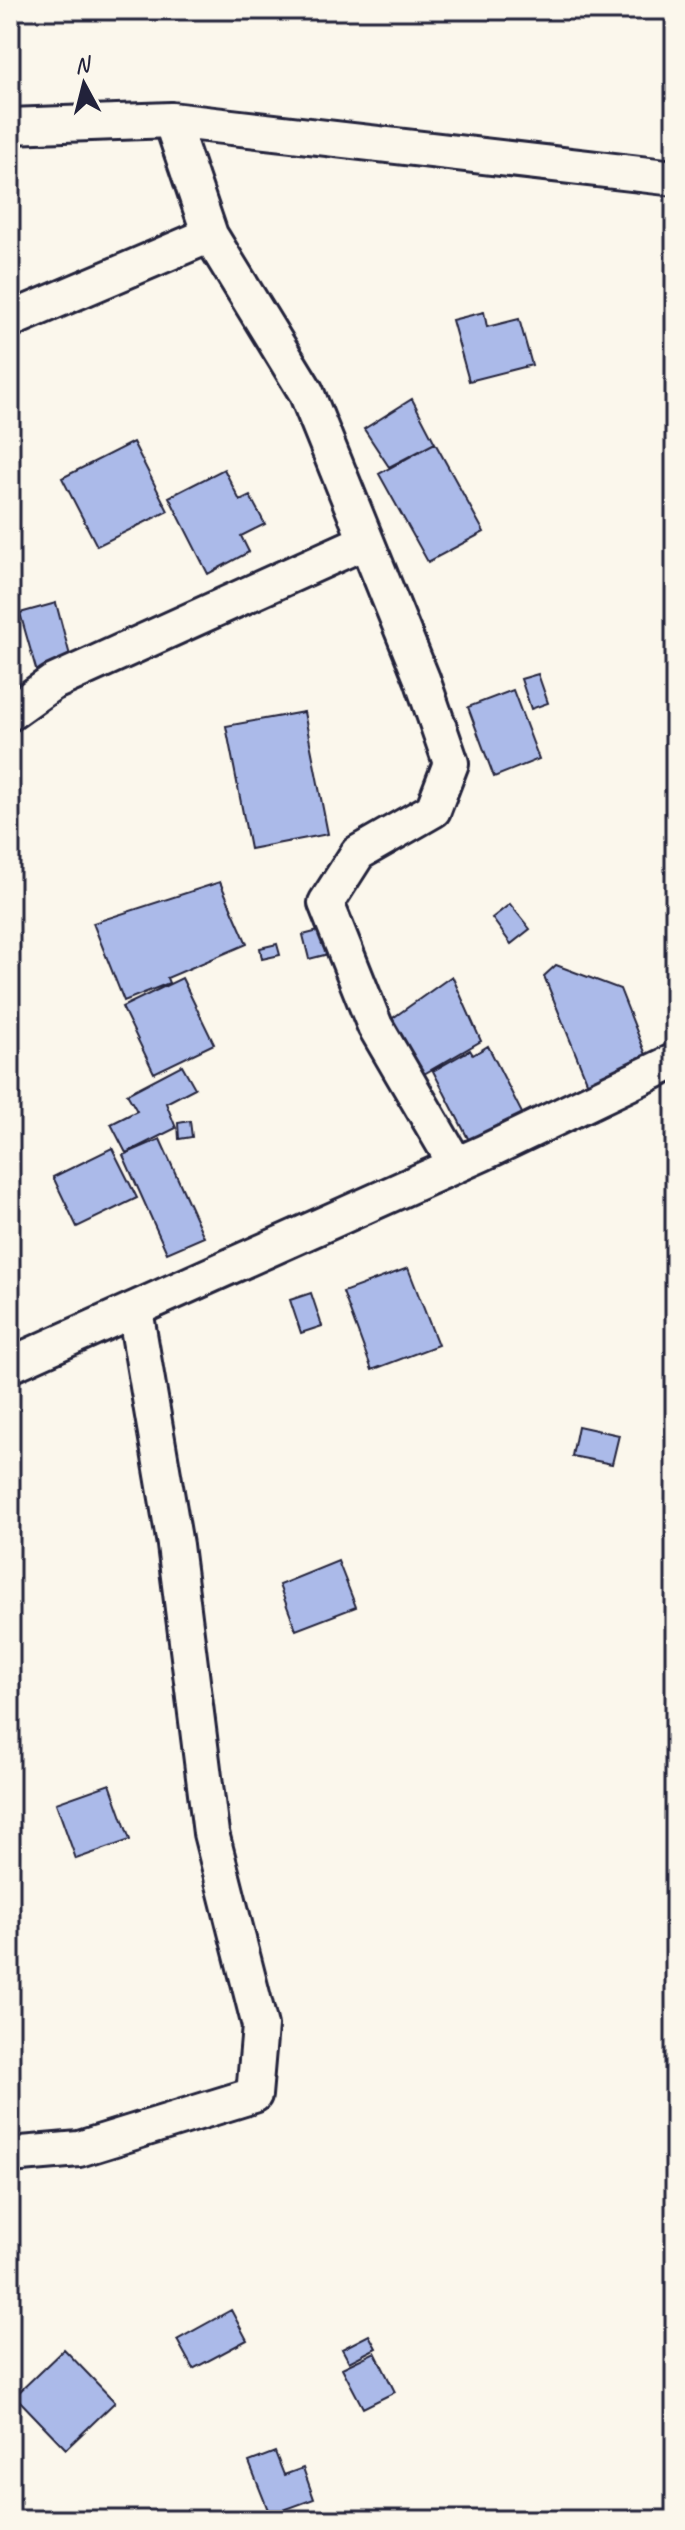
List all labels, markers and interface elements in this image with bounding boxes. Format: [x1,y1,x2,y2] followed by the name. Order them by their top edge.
[44,44,124,124] north arrow
[73,50,94,80] text: N

